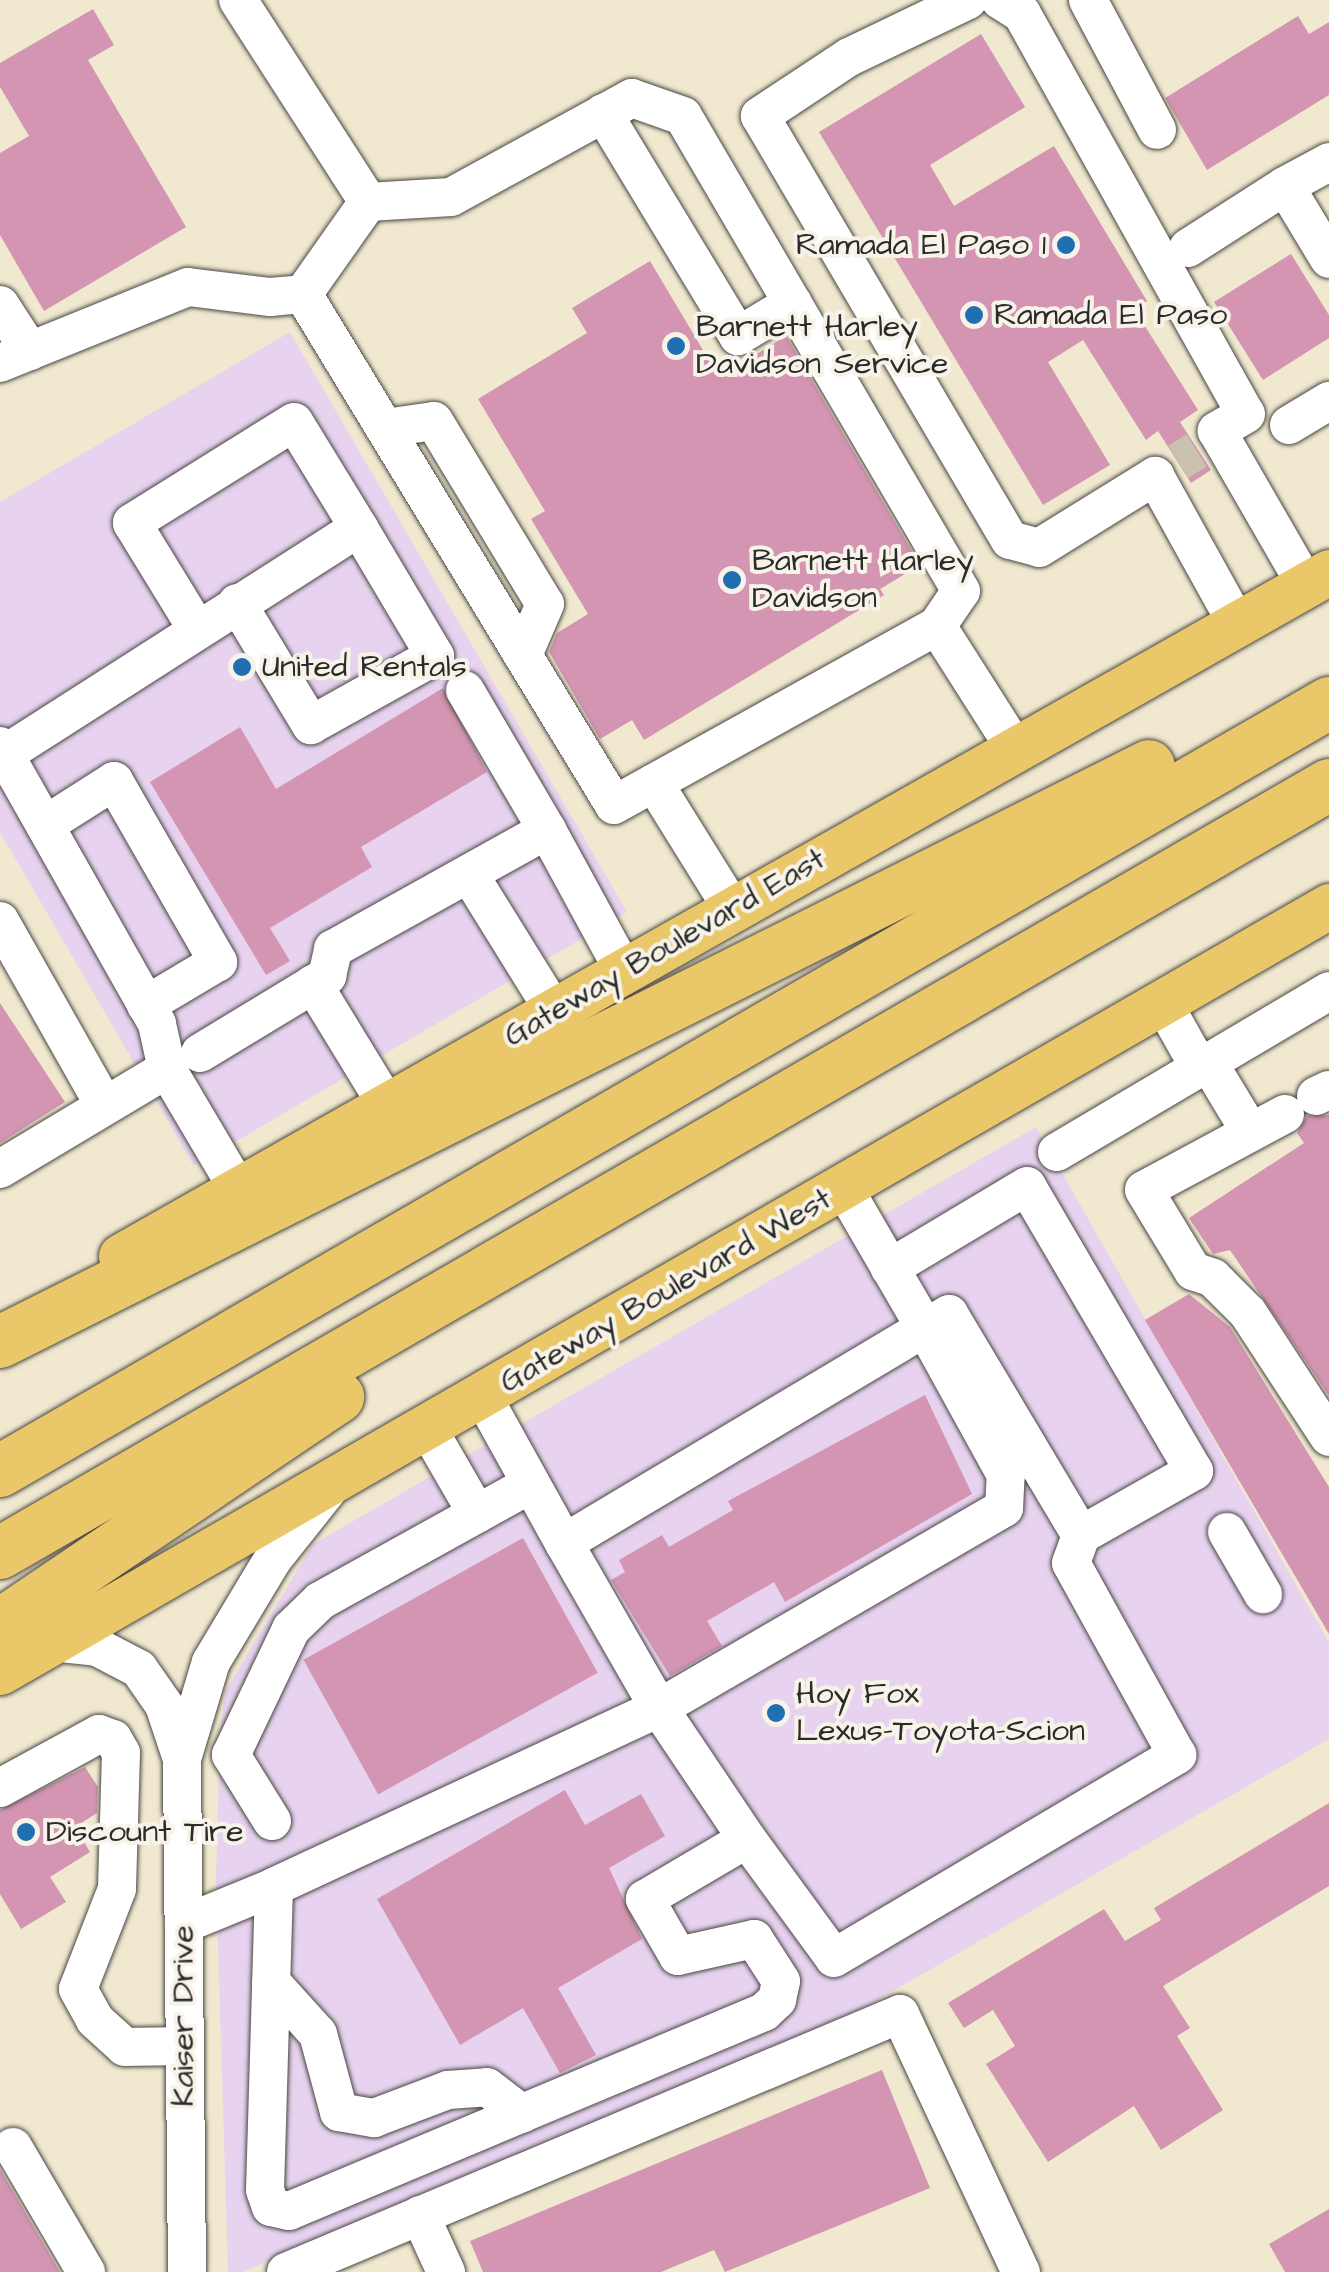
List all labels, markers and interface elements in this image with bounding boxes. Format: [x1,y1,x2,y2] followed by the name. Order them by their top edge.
[796,226,1046,264] place label: Ramada El Paso 1
[1055,234,1077,256] marker: Ramada El Paso 1
[994,296,1227,334] place label: Ramada El Paso
[963,304,985,326] marker: Ramada El Paso
[696,309,948,384] place label: Barnett Harley Davidson Service
[665,335,687,357] marker: Barnett Harley Davidson Service
[752,543,974,618] place label: Barnett Harley Davidson
[721,569,743,591] marker: Barnett Harley Davidson
[262,648,467,686] place label: United Rentals
[231,656,253,678] marker: United Rentals
[498,840,832,1056] street label: Gateway Boulevard East
[493,1180,839,1402] street label: Gateway Boulevard West
[796,1676,1085,1751] place label: Hoy Fox Lexus-Toyota-Scion
[765,1702,787,1724] marker: Hoy Fox Lexus-Toyota-Scion
[46,1813,244,1851] place label: Discount Tire
[15,1821,37,1843] marker: Discount Tire
[165,1925,203,2107] street label: Kaiser Drive

